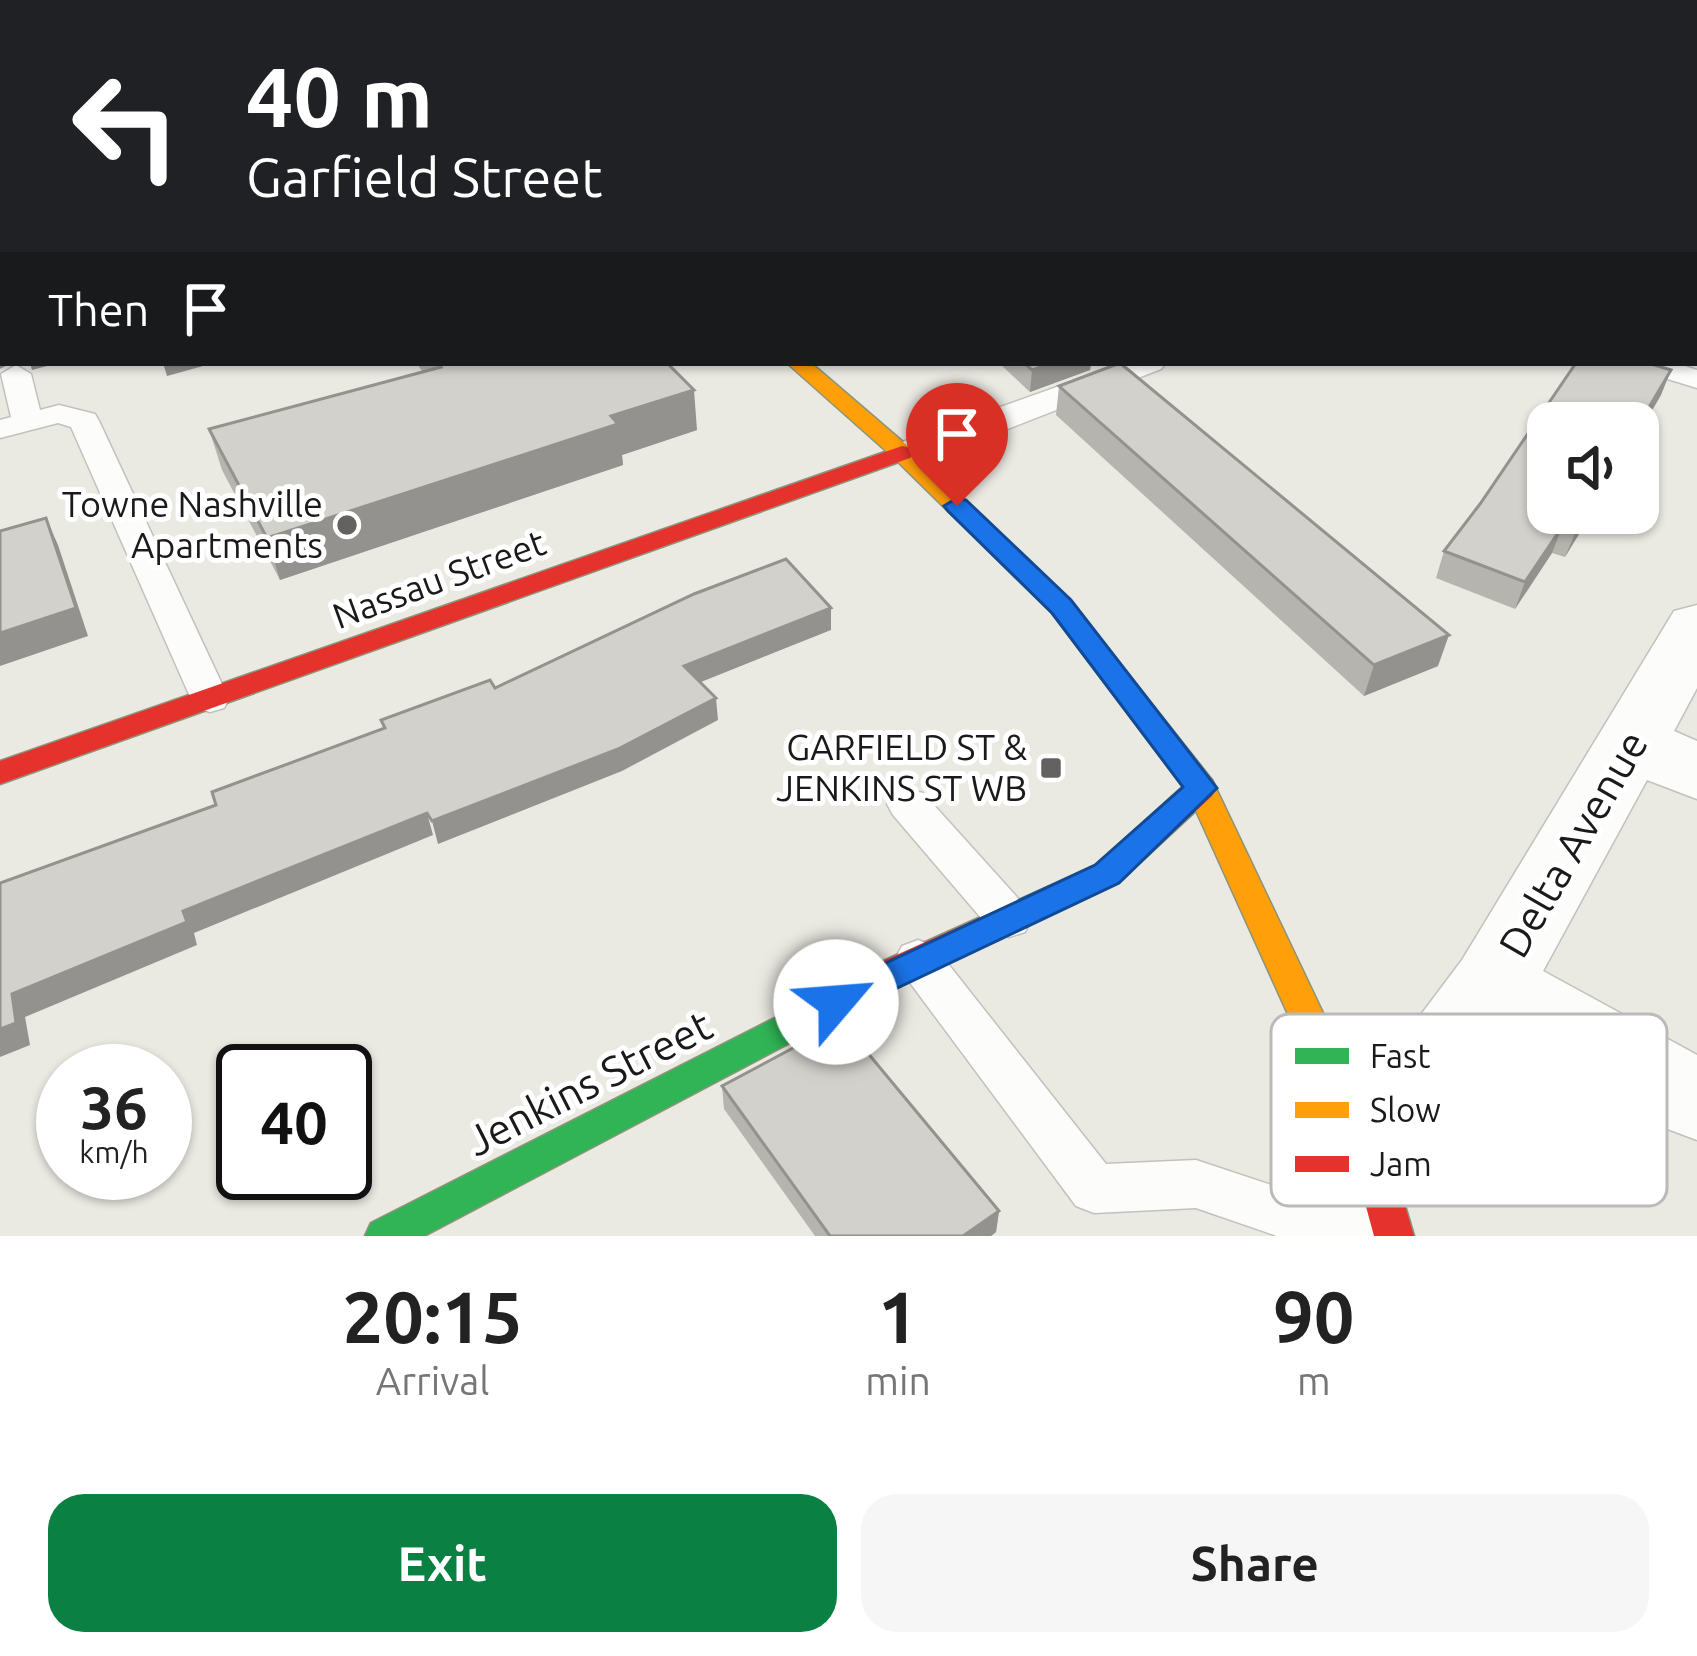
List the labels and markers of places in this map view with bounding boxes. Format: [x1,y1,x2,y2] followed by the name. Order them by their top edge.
[906,383,1008,506] pin
[62,483,323,565] place label: Towne Nashville Apartments
[334,512,360,538] marker: Towne Nashville Apartments
[776,726,1027,808] place label: GARFIELD ST & JENKINS ST WB
[1038,755,1064,781] marker: GARFIELD ST & JENKINS ST WB

